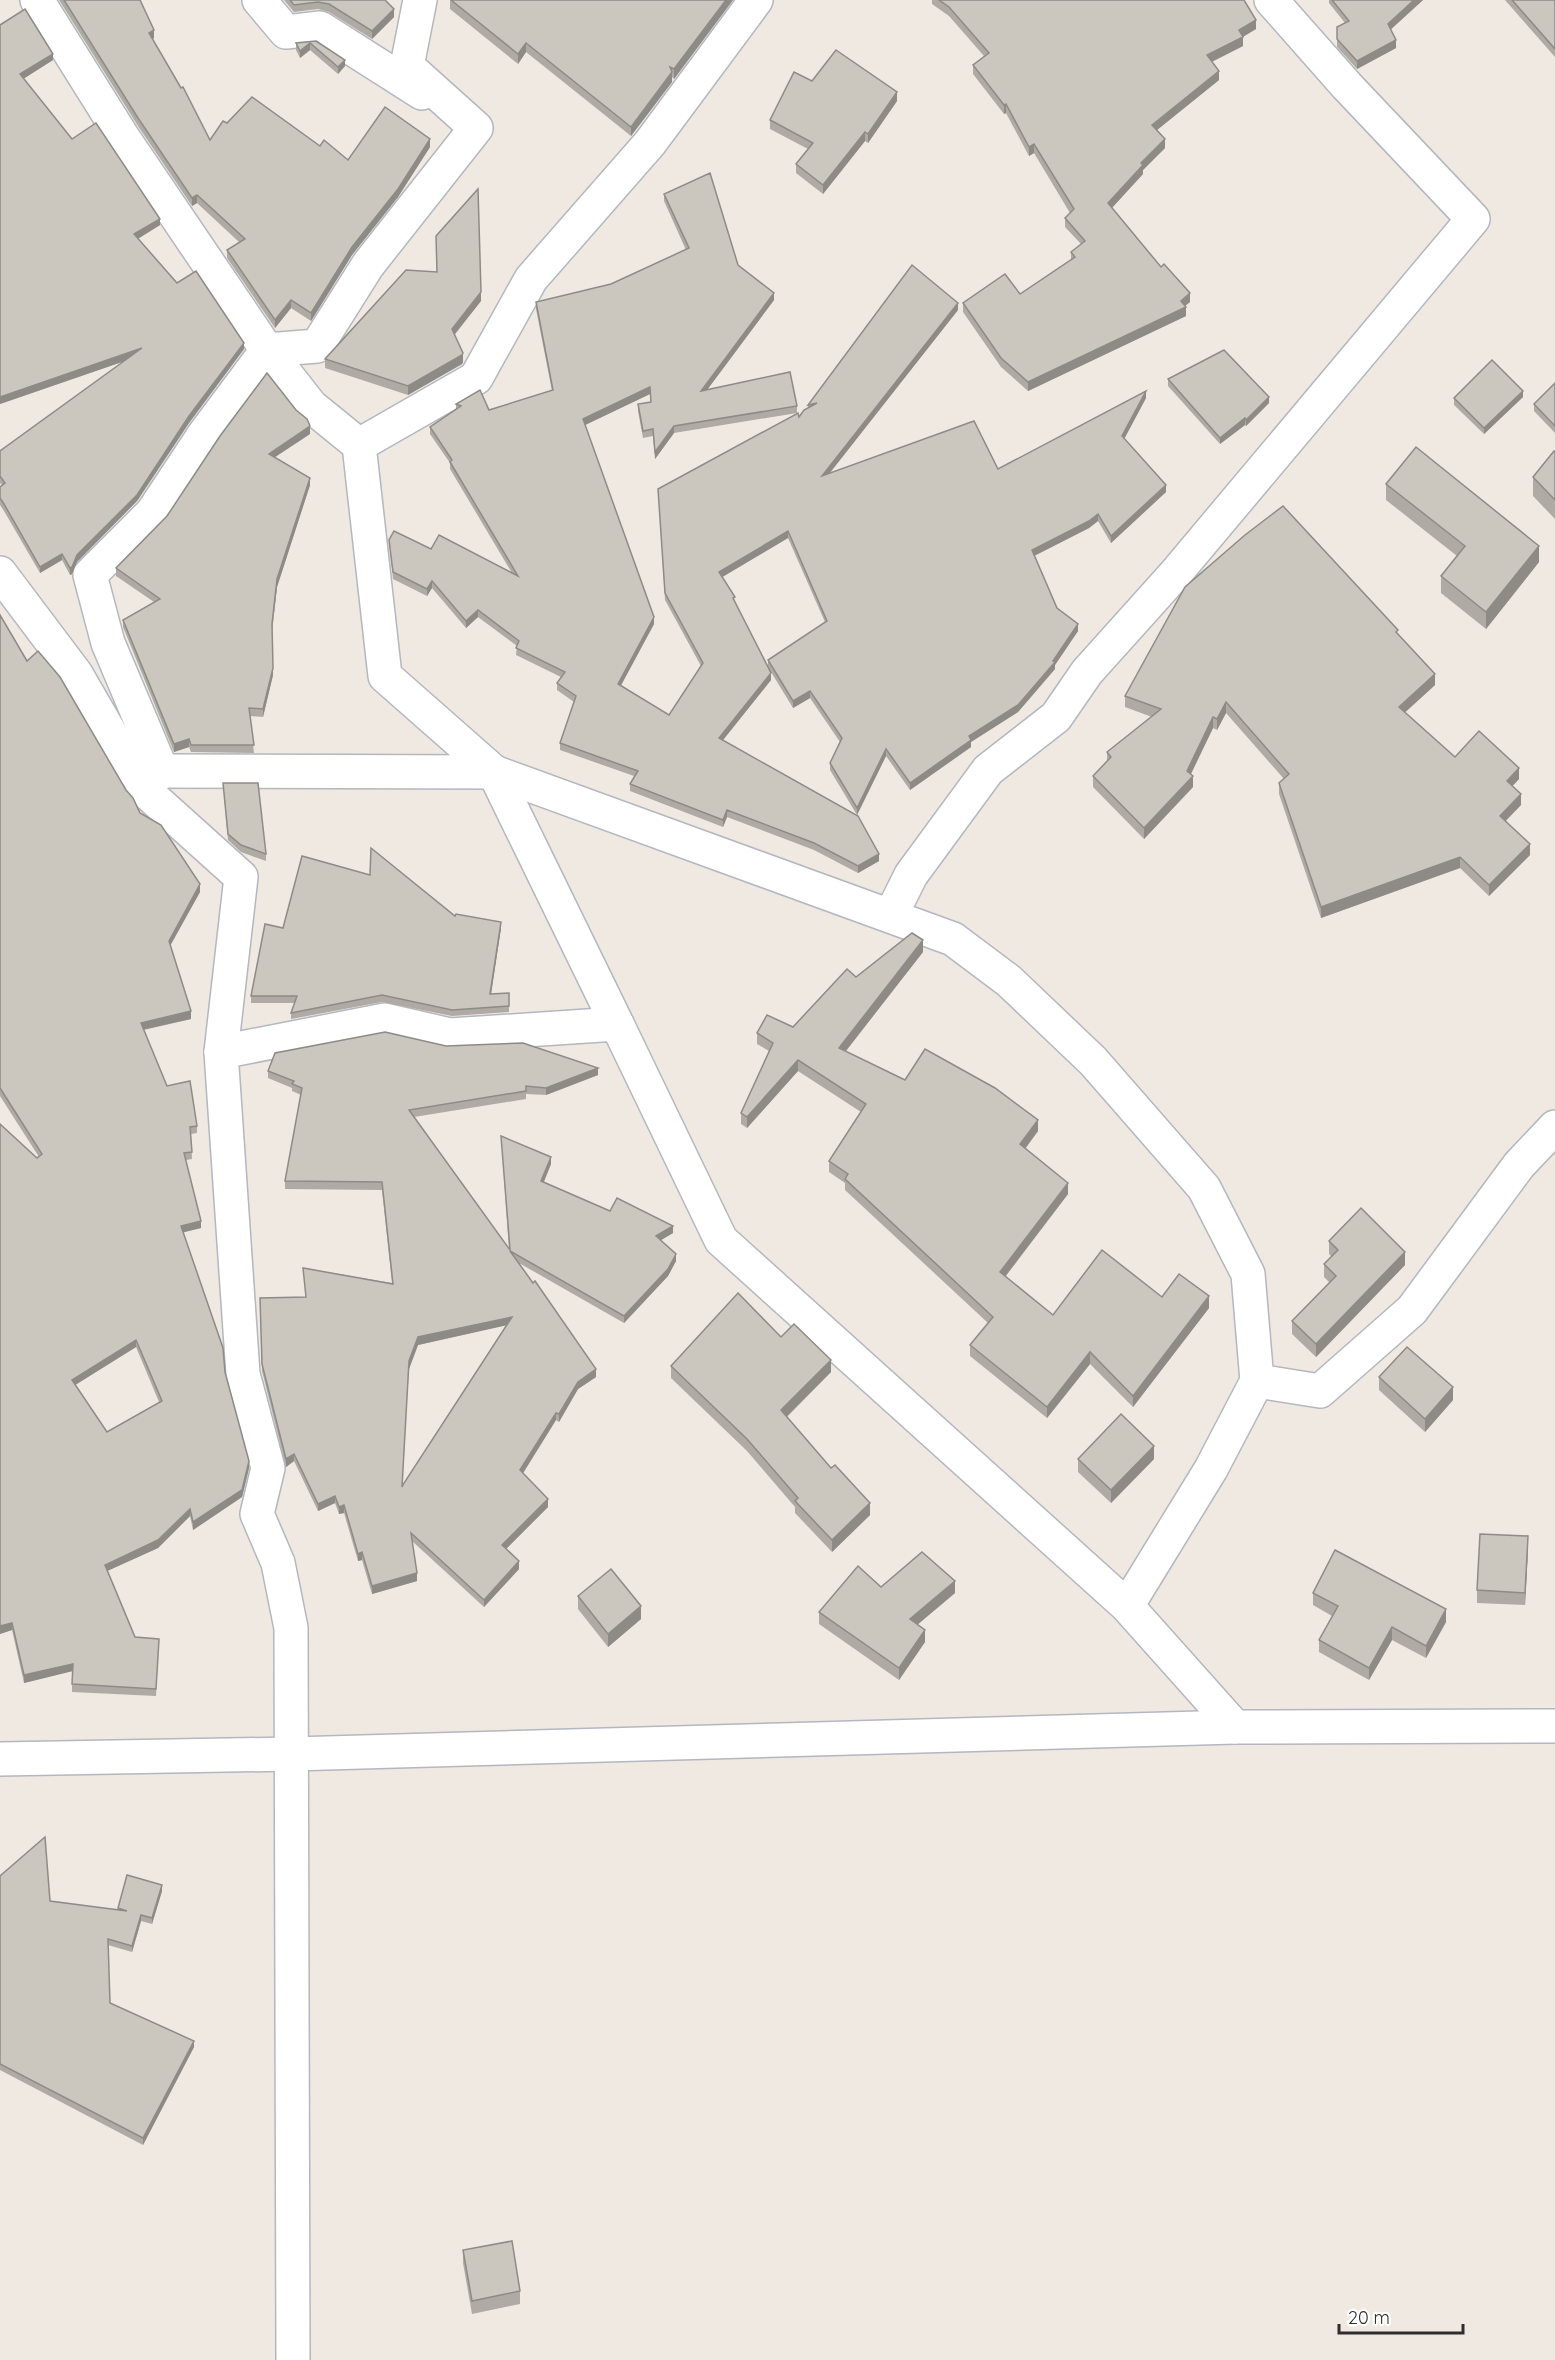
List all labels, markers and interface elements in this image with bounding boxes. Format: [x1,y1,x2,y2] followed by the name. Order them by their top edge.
[1339,2297,1464,2335] scale bar
[1348,2306,1390,2329] text: 20 m

